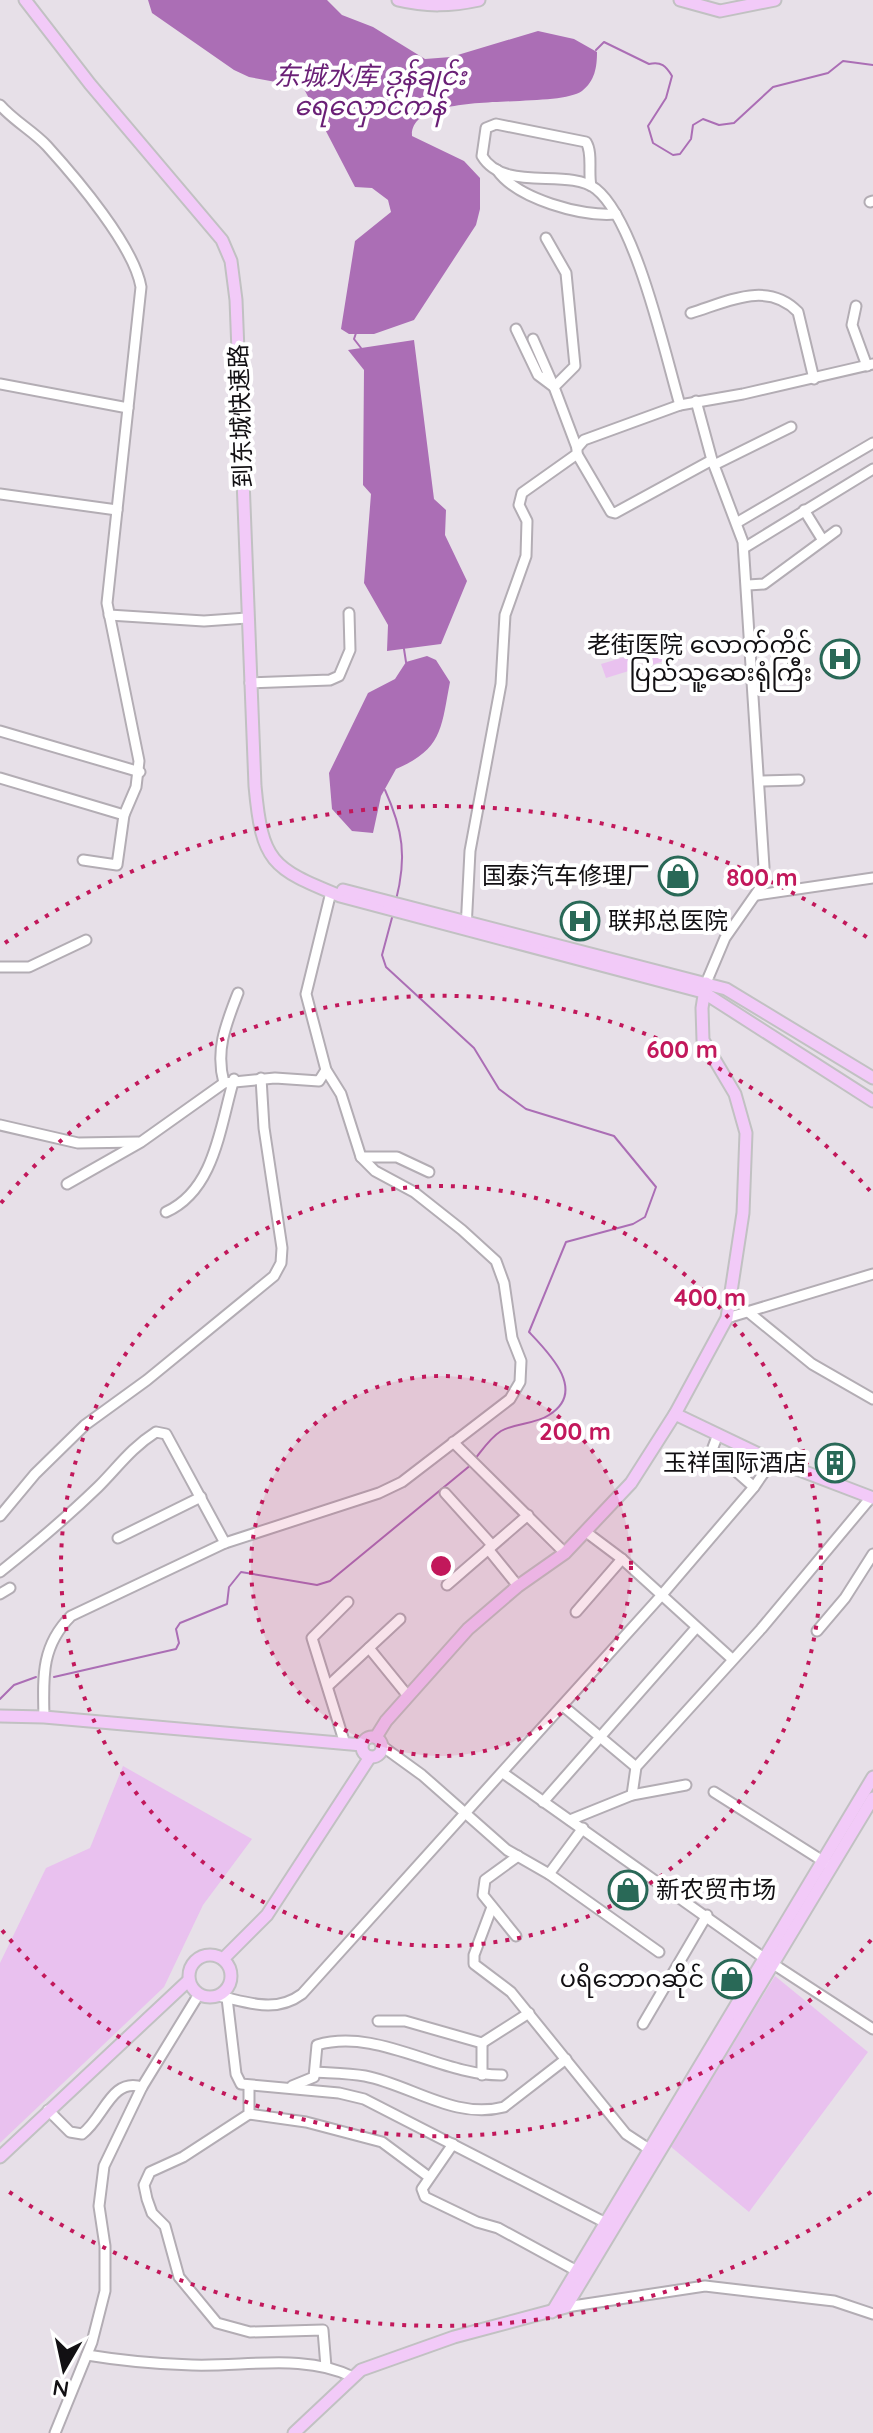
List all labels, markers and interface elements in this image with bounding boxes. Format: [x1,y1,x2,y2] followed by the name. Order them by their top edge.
[274,58,468,128] water label: 东城水库 ဒွန်ချင်း ရေလှောင်ကန်
[222,344,258,489] street label: 到东城快速路
[587,629,812,692] place label: 老街医院 လောက်ကိုင် ပြည်သူ့ဆေးရုံကြီး
[819,638,861,680] hospital icon: 老街医院 လောက်ကိုင် ပြည်သူ့ဆေးရုံကြီး
[657,855,699,897] shop icon: 国泰汽车修理厂
[482,860,650,890] place label: 国泰汽车修理厂
[726,862,798,892] text: 800 m
[559,900,601,942] hospital icon: 联邦总医院
[608,905,728,935] place label: 联邦总医院
[646,1034,718,1064] text: 600 m
[674,1282,746,1312] text: 400 m
[539,1416,611,1446] text: 200 m
[814,1442,856,1484] building icon: 玉祥国际酒店
[663,1447,807,1477] place label: 玉祥国际酒店
[427,1552,455,1580] centre of rings
[607,1869,649,1911] shop icon: 新农贸市场
[656,1874,776,1904] place label: 新农贸市场
[711,1958,753,2000] shop icon: ပရိဘောဂဆိုင်
[560,1963,704,1998] place label: ပရိဘောဂဆိုင်
[24,2329,104,2409] north arrow
[51,2374,71,2404] text: N

